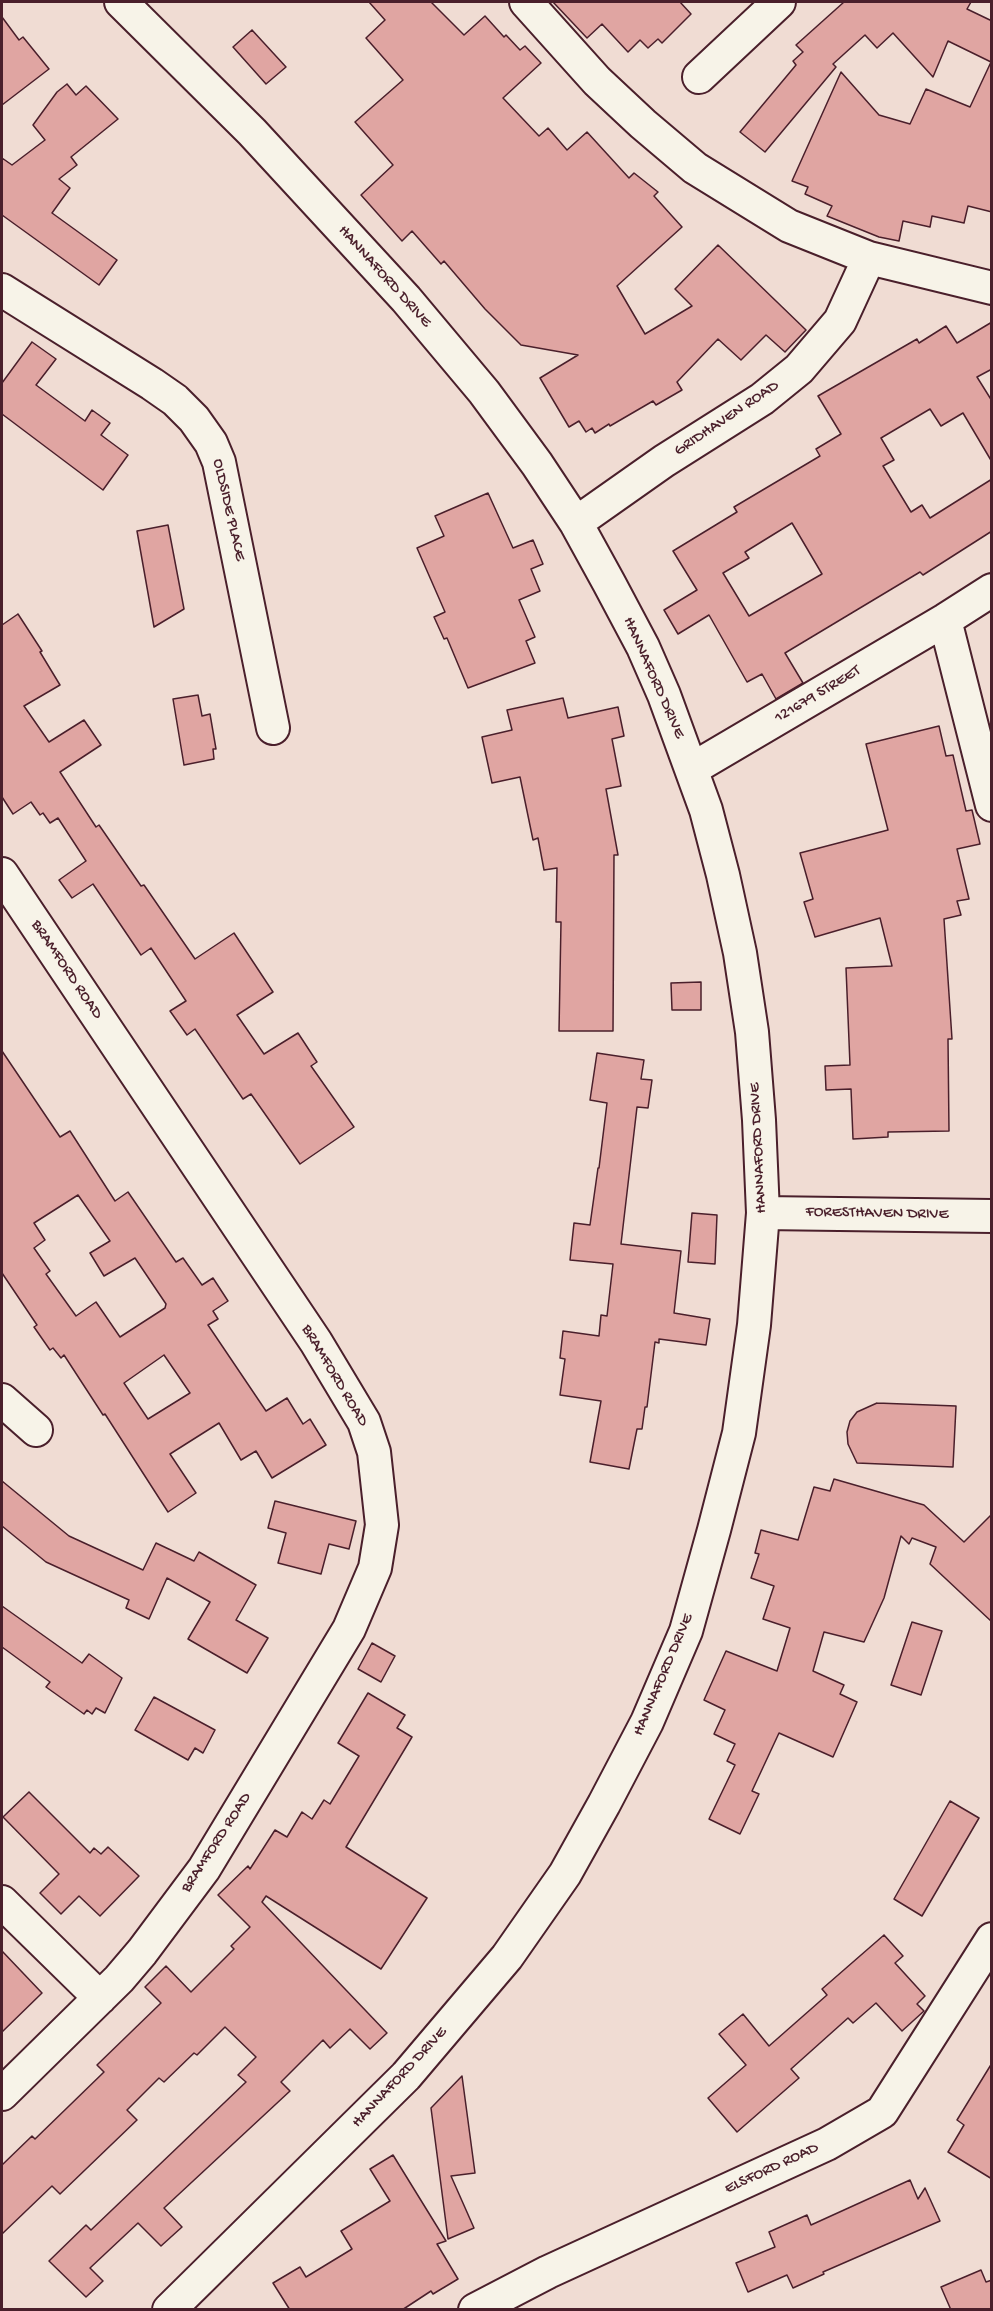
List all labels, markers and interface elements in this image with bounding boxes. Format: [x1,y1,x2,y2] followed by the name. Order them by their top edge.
[333,222,435,332] street label: HANNAFORD DRIVE
[671,377,783,461] street label: GRIDHAVEN ROAD
[207,457,249,563] street label: OLDSIDE PLACE
[618,614,688,742] street label: HANNAFORD DRIVE
[771,662,865,728] street label: 121679 STREET
[26,917,106,1023] street label: BRAMFORD ROAD
[746,1082,772,1214] street label: HANNAFORD DRIVE
[805,1203,949,1225] street label: FORESTHAVEN DRIVE
[296,1322,372,1430] street label: BRAMFORD ROAD
[630,1611,698,1739] street label: HANNAFORD DRIVE
[178,1789,256,1897] street label: BRAMFORD ROAD
[348,2024,452,2132] street label: HANNAFORD DRIVE
[722,2139,822,2199] street label: ELSFORD ROAD

